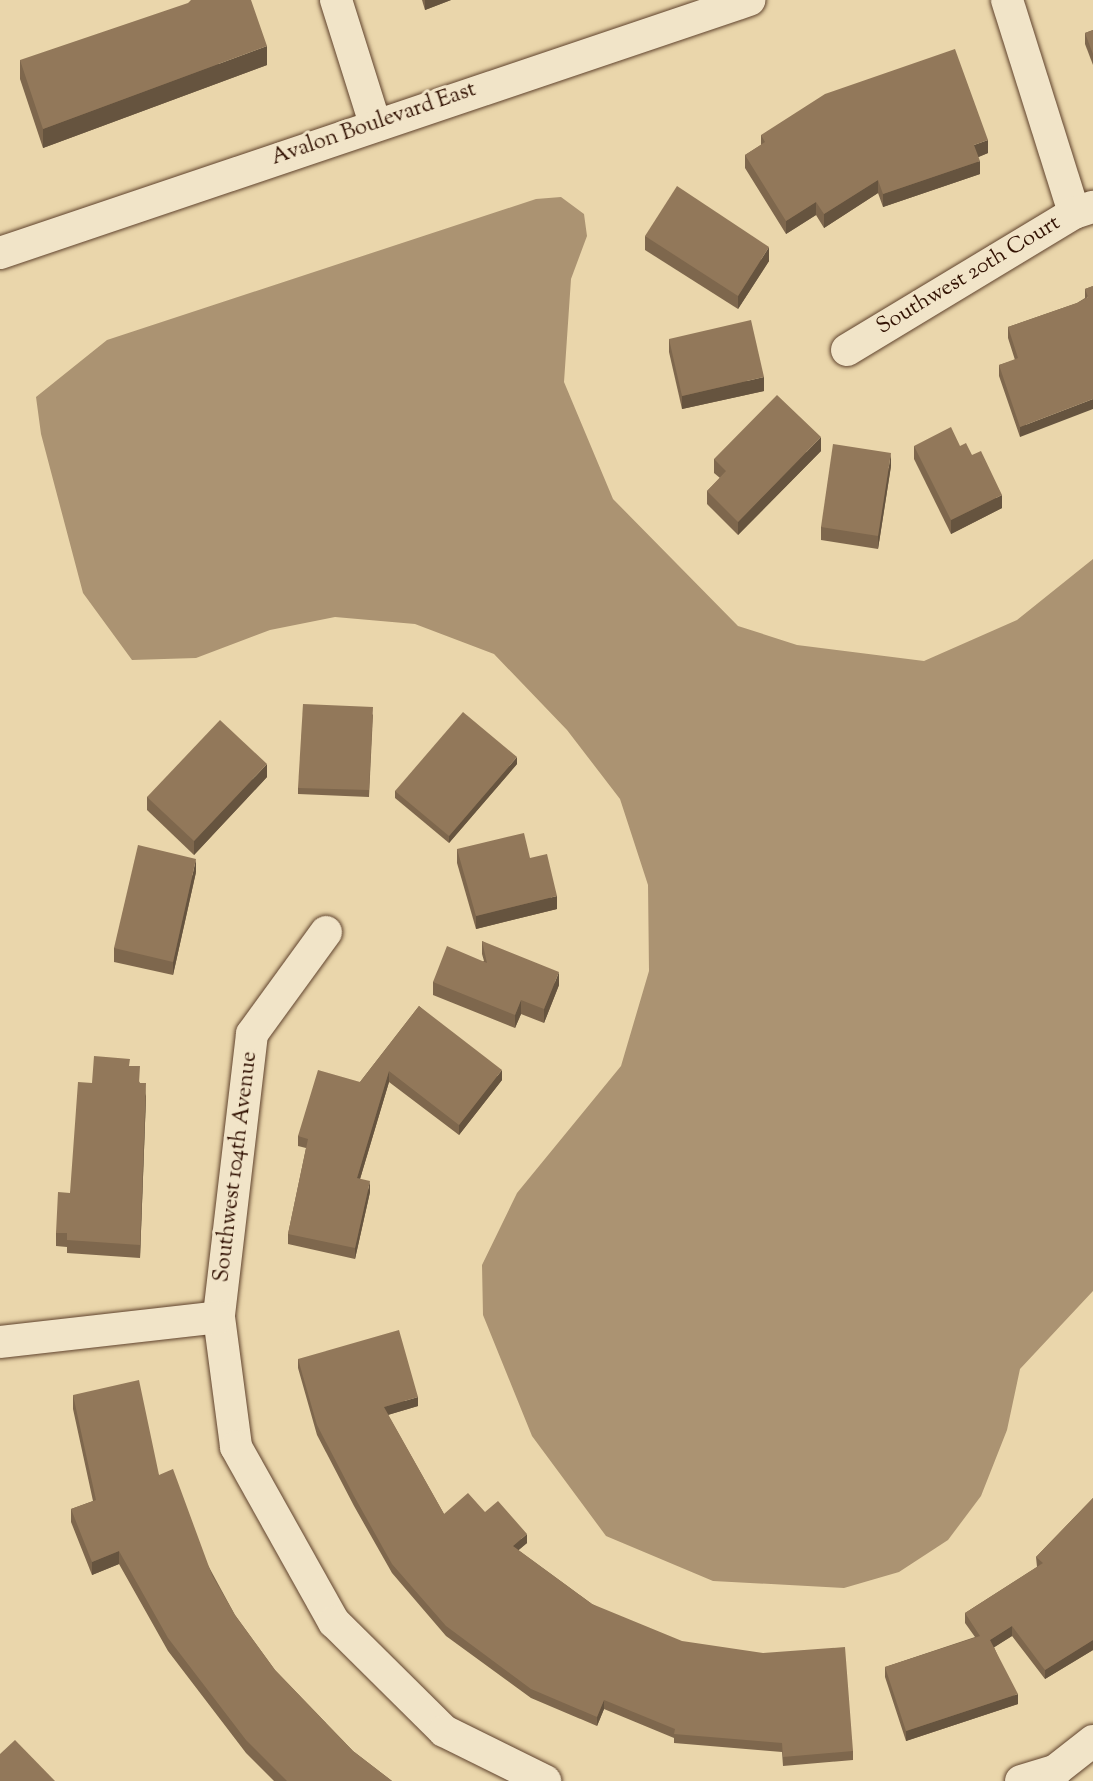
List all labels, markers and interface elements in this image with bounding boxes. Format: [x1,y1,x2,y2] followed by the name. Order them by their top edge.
[268,78,480,172] street label: Avalon Boulevard East
[872,211,1066,341] street label: Southwest 20th Court
[210,1050,264,1284] street label: Southwest 104th Avenue

